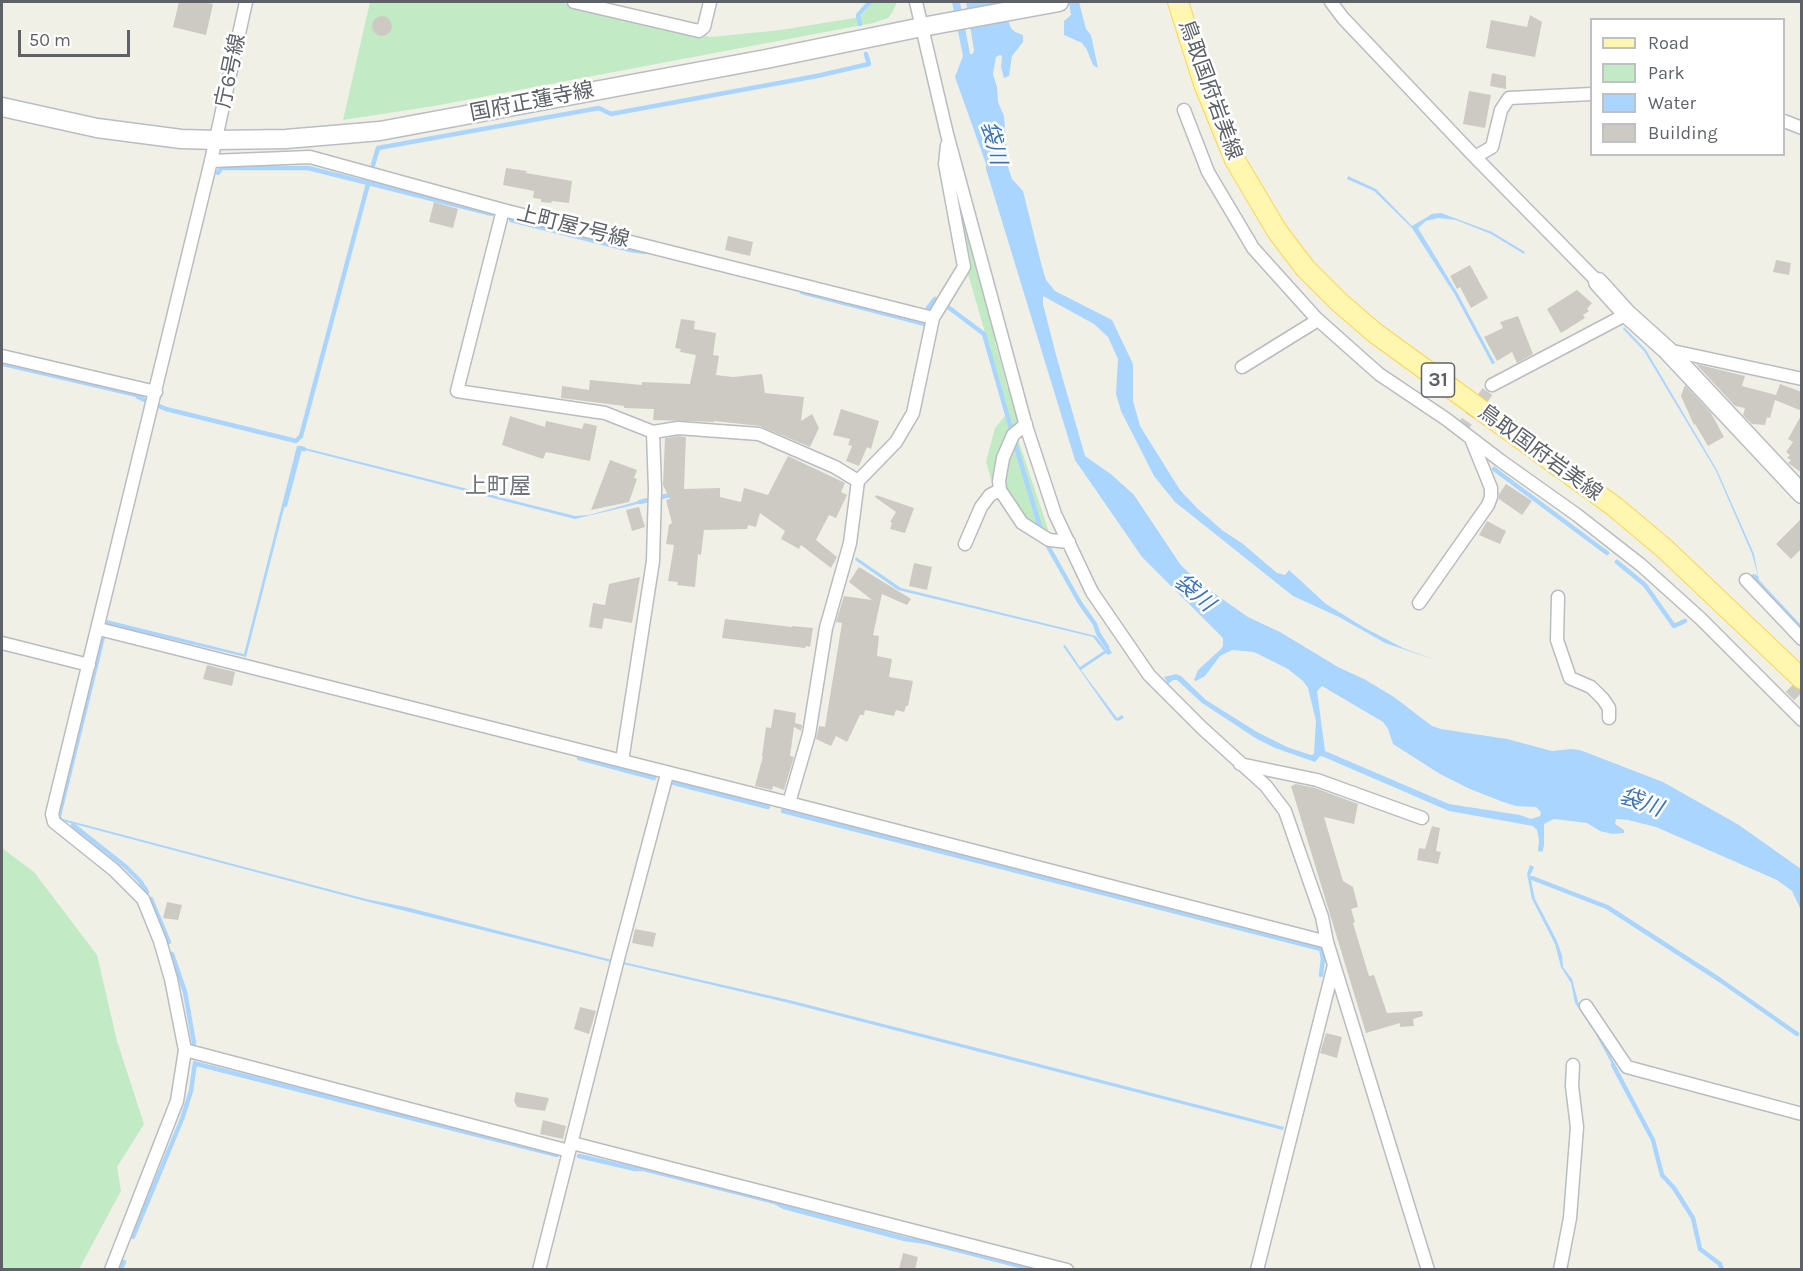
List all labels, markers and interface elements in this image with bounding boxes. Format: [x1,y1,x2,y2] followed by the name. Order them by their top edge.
[1173,17,1247,163] street label: 鳥取国府岩美線
[21,18,134,56] scale bar
[1590,18,1785,156] legend
[29,29,71,51] text: 50 m
[211,32,251,110] street label: 庁6号線
[1648,32,1689,54] text: Road
[1648,62,1685,84] text: Park
[468,78,596,126] street label: 国府正蓮寺線
[1648,92,1696,114] text: Water
[975,118,1011,168] water label: 袋川
[1648,122,1718,144] text: Building
[514,201,632,253] street label: 上町屋7号線
[1422,363,1454,397] road number: 31
[1473,400,1607,506] street label: 鳥取国府岩美線
[465,474,531,500] district label: 上町屋
[1169,569,1219,617] water label: 袋川
[1616,783,1666,823] water label: 袋川

